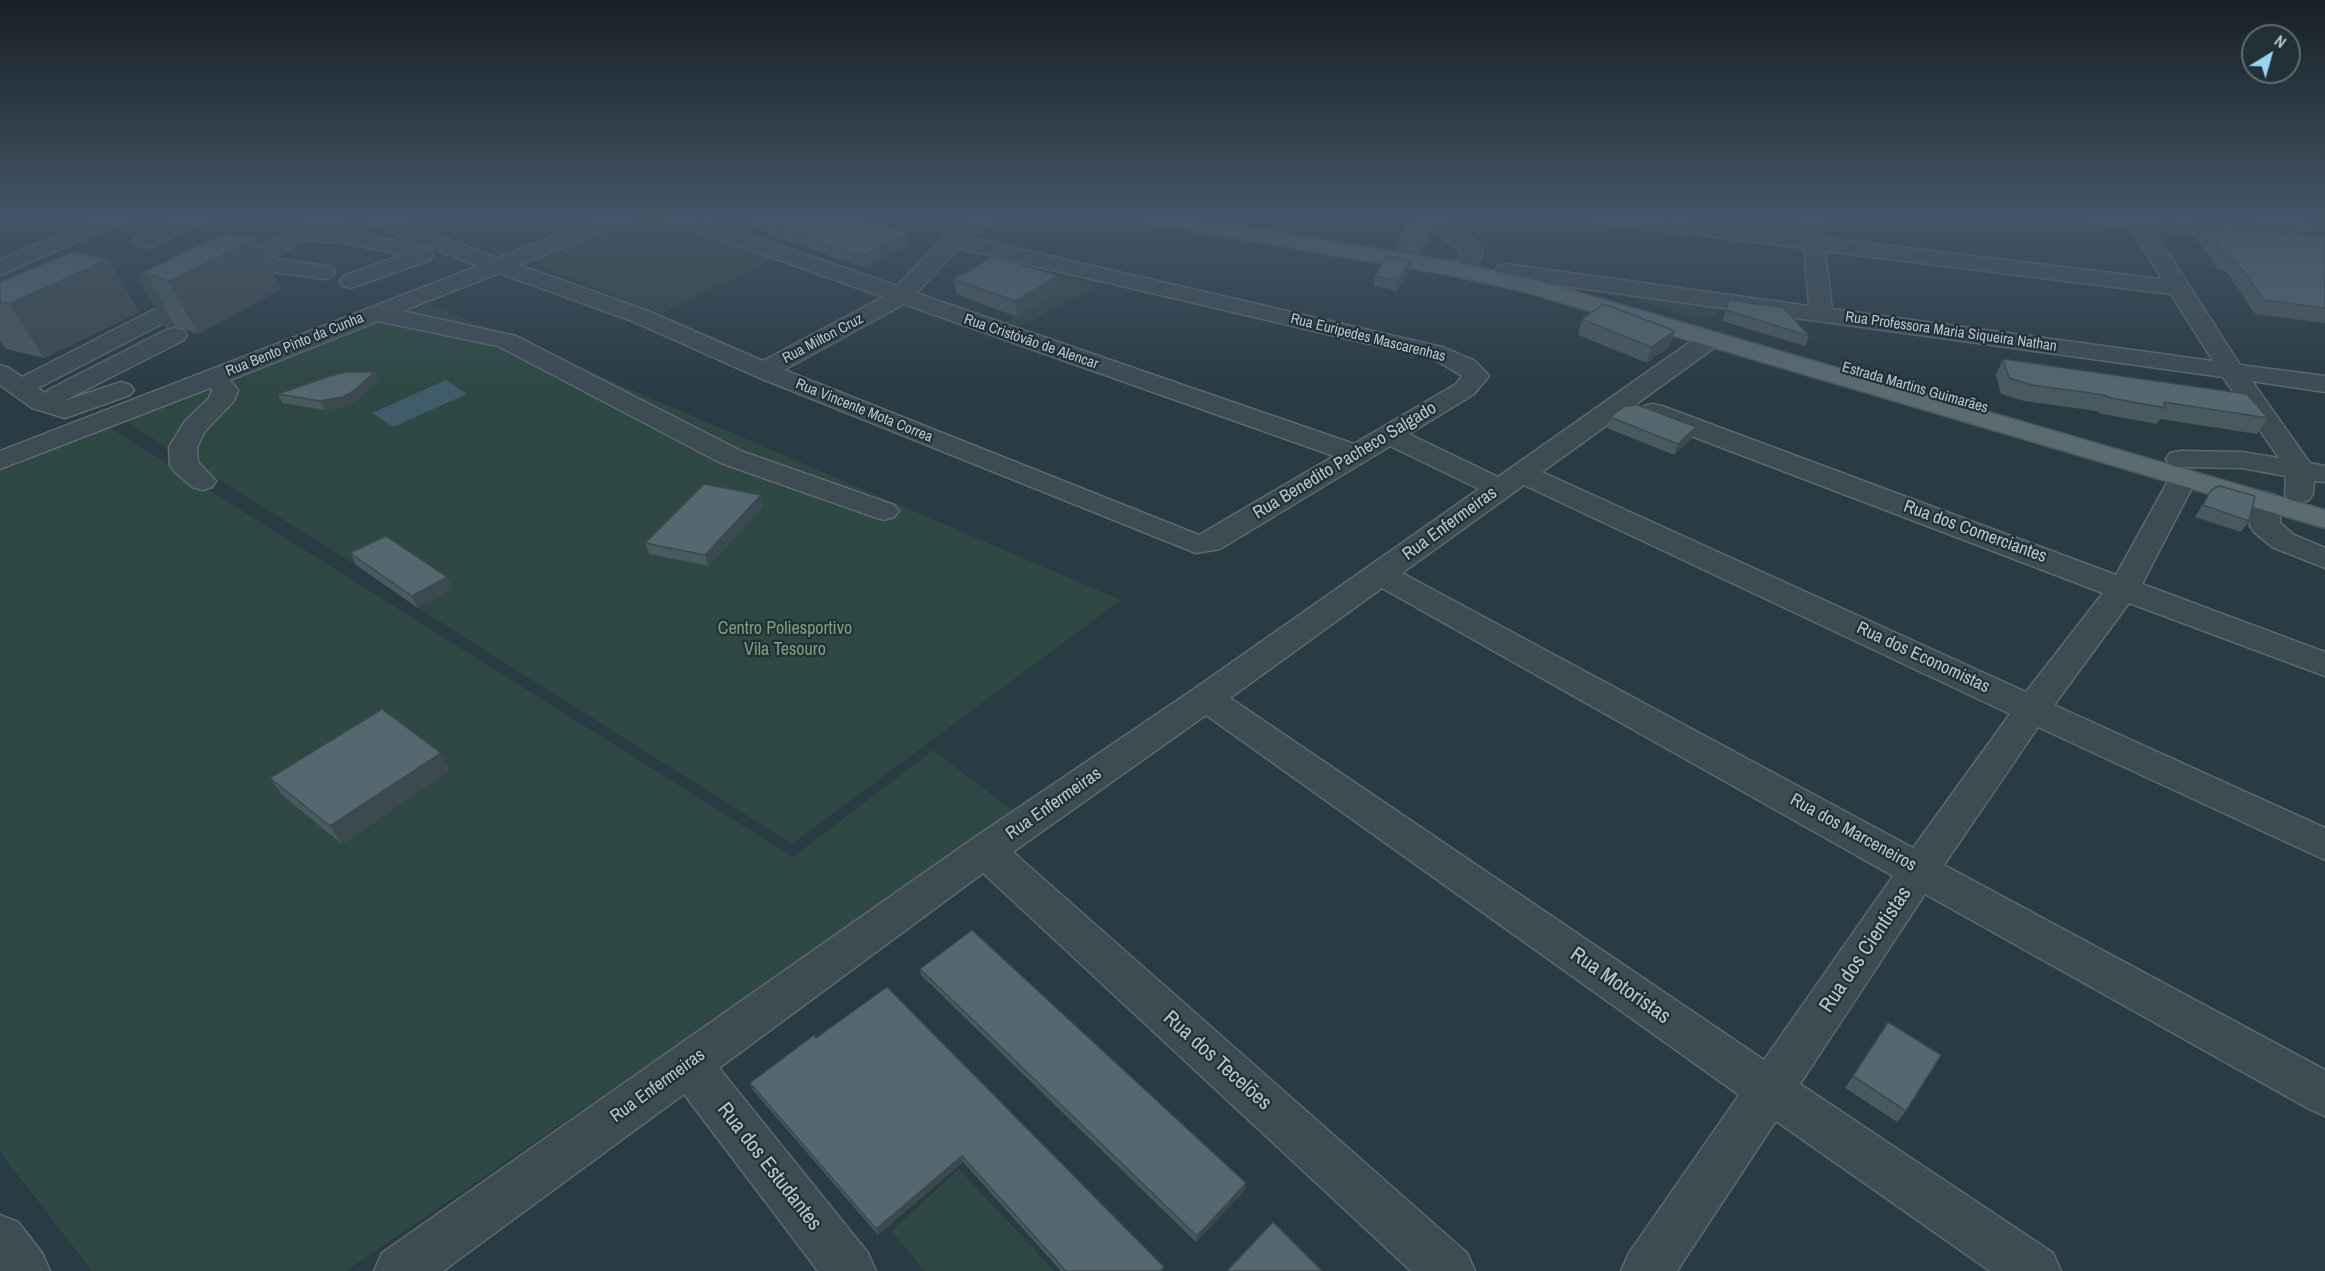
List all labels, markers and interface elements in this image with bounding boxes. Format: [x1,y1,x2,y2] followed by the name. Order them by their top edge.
[2241,24,2301,84] north arrow
[2270,30,2291,53] text: N
[1844,308,2058,356] street label: Rua Professora Maria Siqueira Nathan
[223,309,367,381] street label: Rua Bento Pinto da Cunha
[780,310,866,368] street label: Rua Milton Cruz
[1289,310,1447,366] street label: Rua Euripedes Mascarenhas
[961,311,1101,373] street label: Rua Cristóvão de Alencar
[1840,359,1990,417] street label: Estrada Martins Guimarães
[793,375,935,447] street label: Rua Vincente Mota Correa
[1249,398,1441,524] street label: Rua Benedito Pacheco Salgado
[1399,482,1501,566] street label: Rua Enfermeiras
[1900,496,2050,568] street label: Rua dos Comerciantes
[718,618,852,660] park label: Centro Poliesportivo Vila Tesouro
[1853,618,1993,698] street label: Rua dos Economistas
[1002,763,1106,845] street label: Rua Enfermeiras
[1786,789,1920,877] street label: Rua dos Marceneiros
[1815,882,1917,1018] street label: Rua dos Cientistas
[1565,942,1675,1030] street label: Rua Motoristas
[1158,1006,1276,1116] street label: Rua dos Tecelões
[607,1044,709,1128] street label: Rua Enfermeiras
[711,1098,827,1236] street label: Rua dos Estudantes

